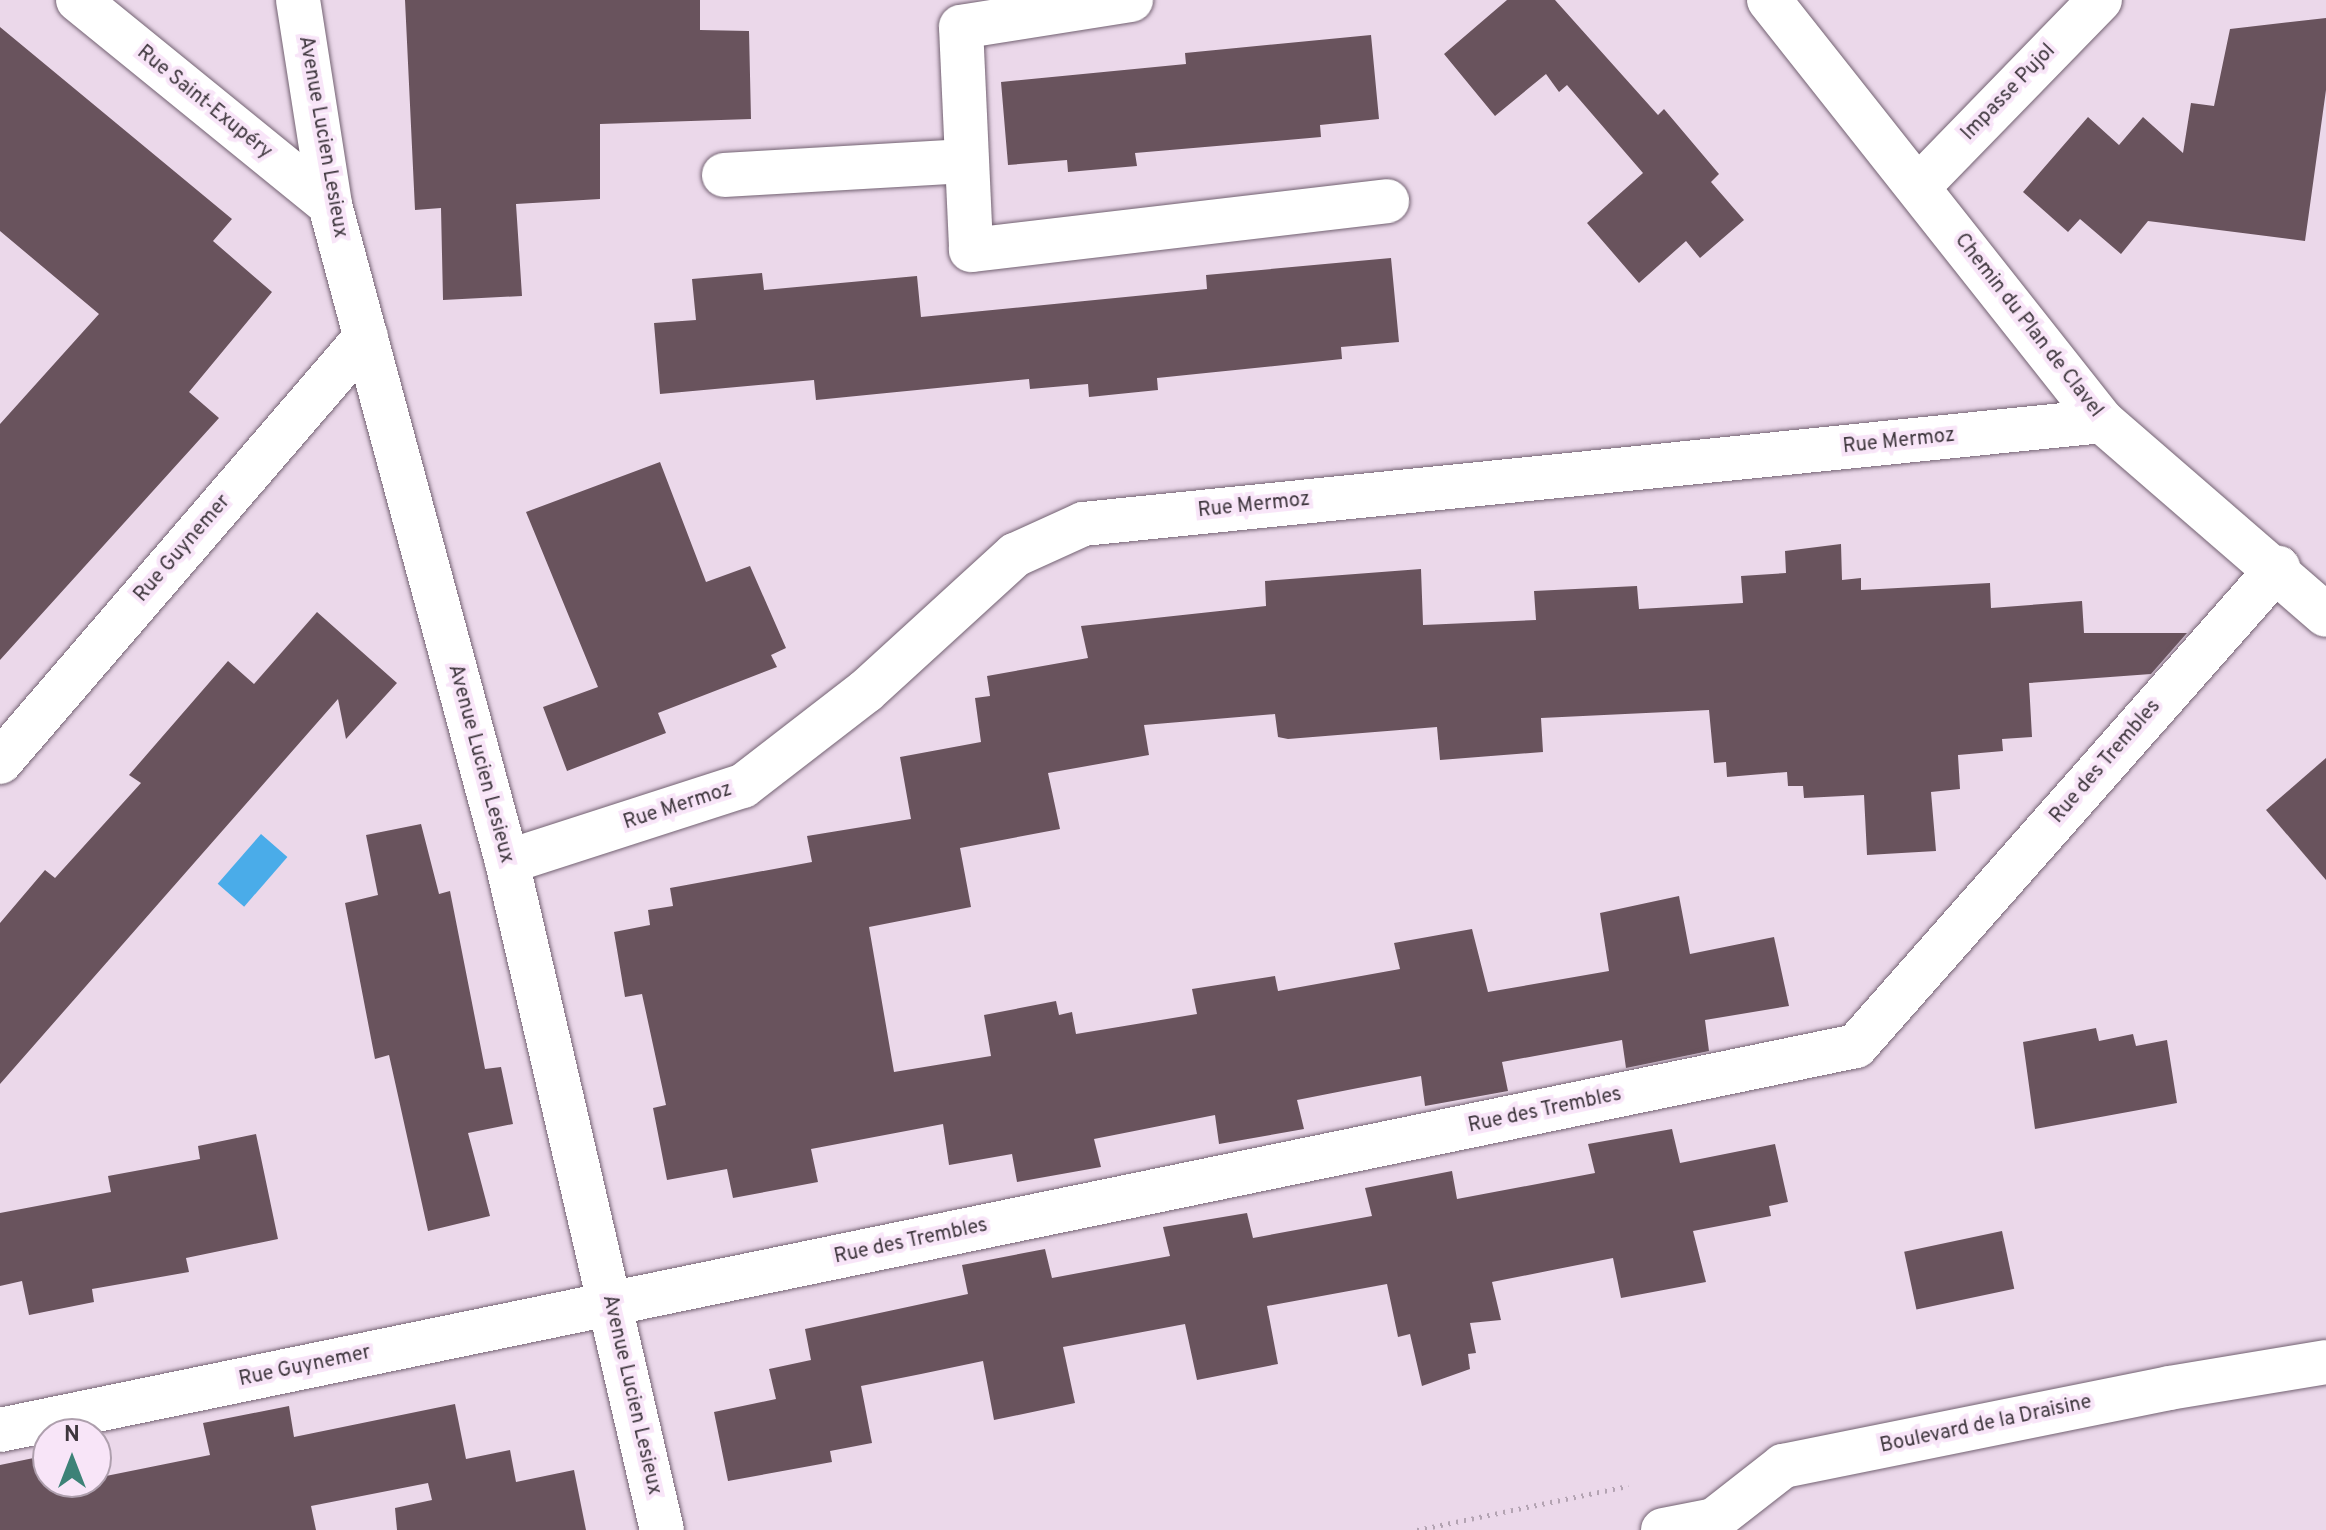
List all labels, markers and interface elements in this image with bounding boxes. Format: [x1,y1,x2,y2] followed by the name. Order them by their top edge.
[292,34,352,240] street label: Avenue Lucien Lesieux
[1957,40,2061,146] street label: Impasse Pujol
[132,41,276,165] street label: Rue Saint-Exupéry
[1949,229,2107,423] street label: Chemin du Plan de Clavel
[1842,424,1956,460] street label: Rue Mermoz
[1197,488,1311,524] street label: Rue Mermoz
[130,491,236,607] street label: Rue Guynemer
[442,662,518,866] street label: Avenue Lucien Lesieux
[2045,695,2167,829] street label: Rue des Trembles
[621,778,735,836] street label: Rue Mermoz
[1466,1083,1624,1139] street label: Rue des Trembles
[832,1214,990,1270] street label: Rue des Trembles
[596,1293,666,1497] street label: Avenue Lucien Lesieux
[237,1341,373,1393] street label: Rue Guynemer
[1878,1391,2094,1459] street label: Boulevard de la Draisine
[32,1418,112,1498] north arrow
[64,1422,80,1449] text: N

